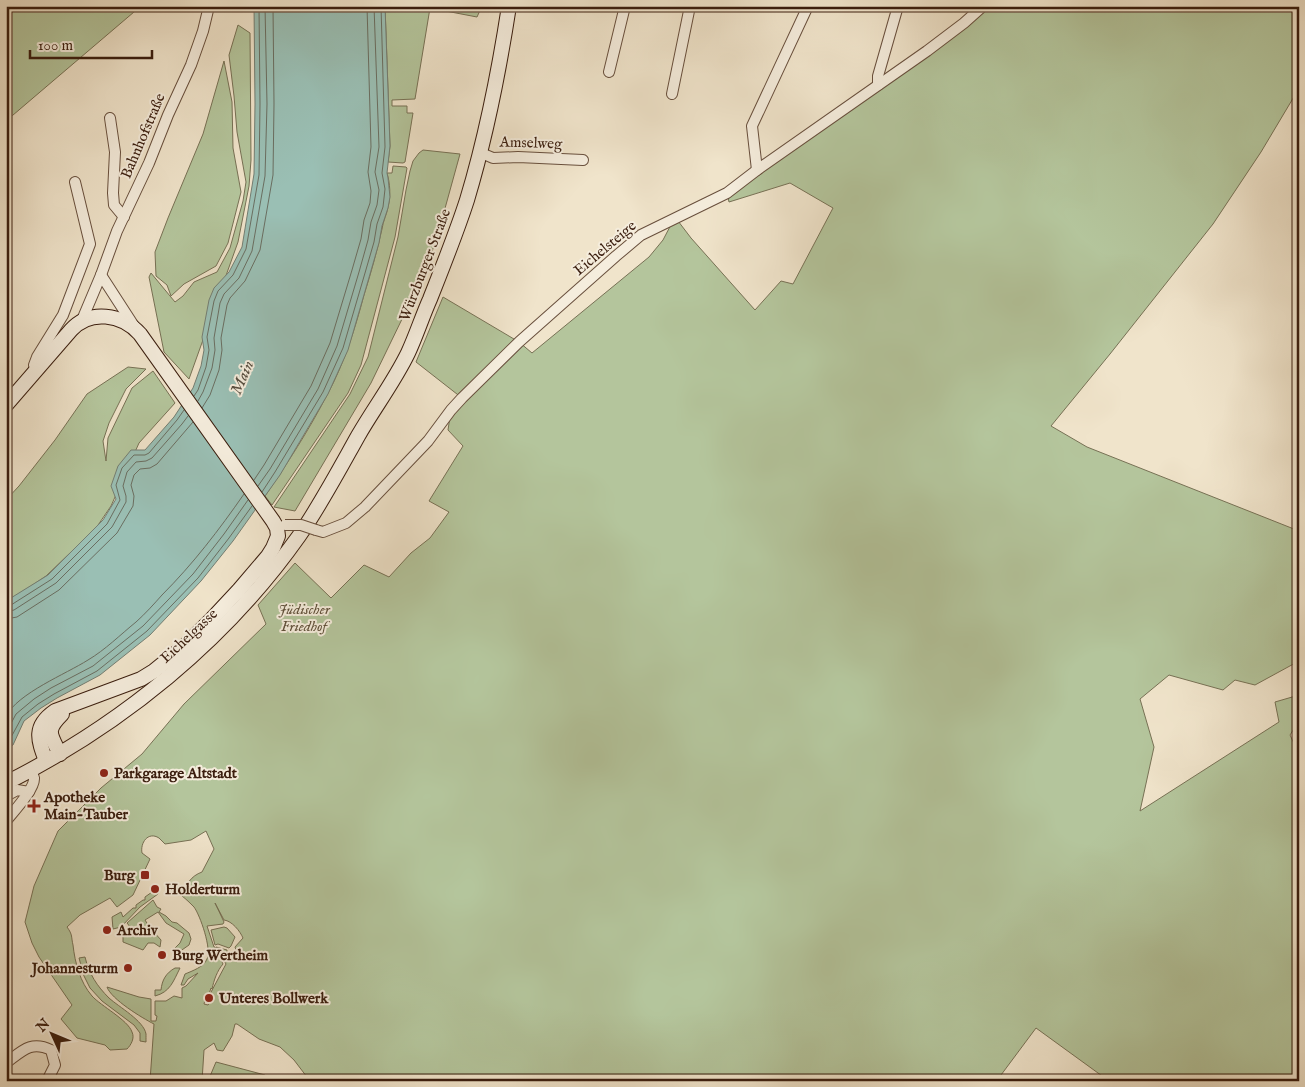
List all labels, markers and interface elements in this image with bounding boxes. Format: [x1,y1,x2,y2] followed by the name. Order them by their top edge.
[30,28,152,60] scale bar
[38,36,74,55] text: 100 m
[117,90,170,182] street label: Bahnhofstraße
[498,132,563,154] street label: Amselweg
[395,206,455,324] street label: Würzburger Straße
[570,216,640,280] street label: Eichelsteige
[227,358,259,398] water label: Main
[278,600,331,636] park label: Jüdischer Friedhof
[156,605,222,667] street label: Eichelgasse
[114,764,238,783] place label: Parkgarage Altstadt
[98,767,110,779] marker: Parkgarage Altstadt
[43,788,129,824] place label: Apotheke Main-Tauber
[28,800,40,812] marker: Apotheke Main-Tauber
[104,866,136,885] place label: Burg
[139,869,151,881] marker: Burg
[165,880,241,899] place label: Holderturm
[149,883,161,895] marker: Holderturm
[116,921,159,940] place label: Archiv
[101,924,113,936] marker: Archiv
[172,946,269,965] place label: Burg Wertheim
[156,949,168,961] marker: Burg Wertheim
[30,959,118,978] place label: Johannesturm
[122,962,134,974] marker: Johannesturm
[218,989,329,1008] place label: Unteres Bollwerk
[203,992,215,1004] marker: Unteres Bollwerk
[28,1010,78,1060] north arrow
[32,1015,54,1037] text: N

